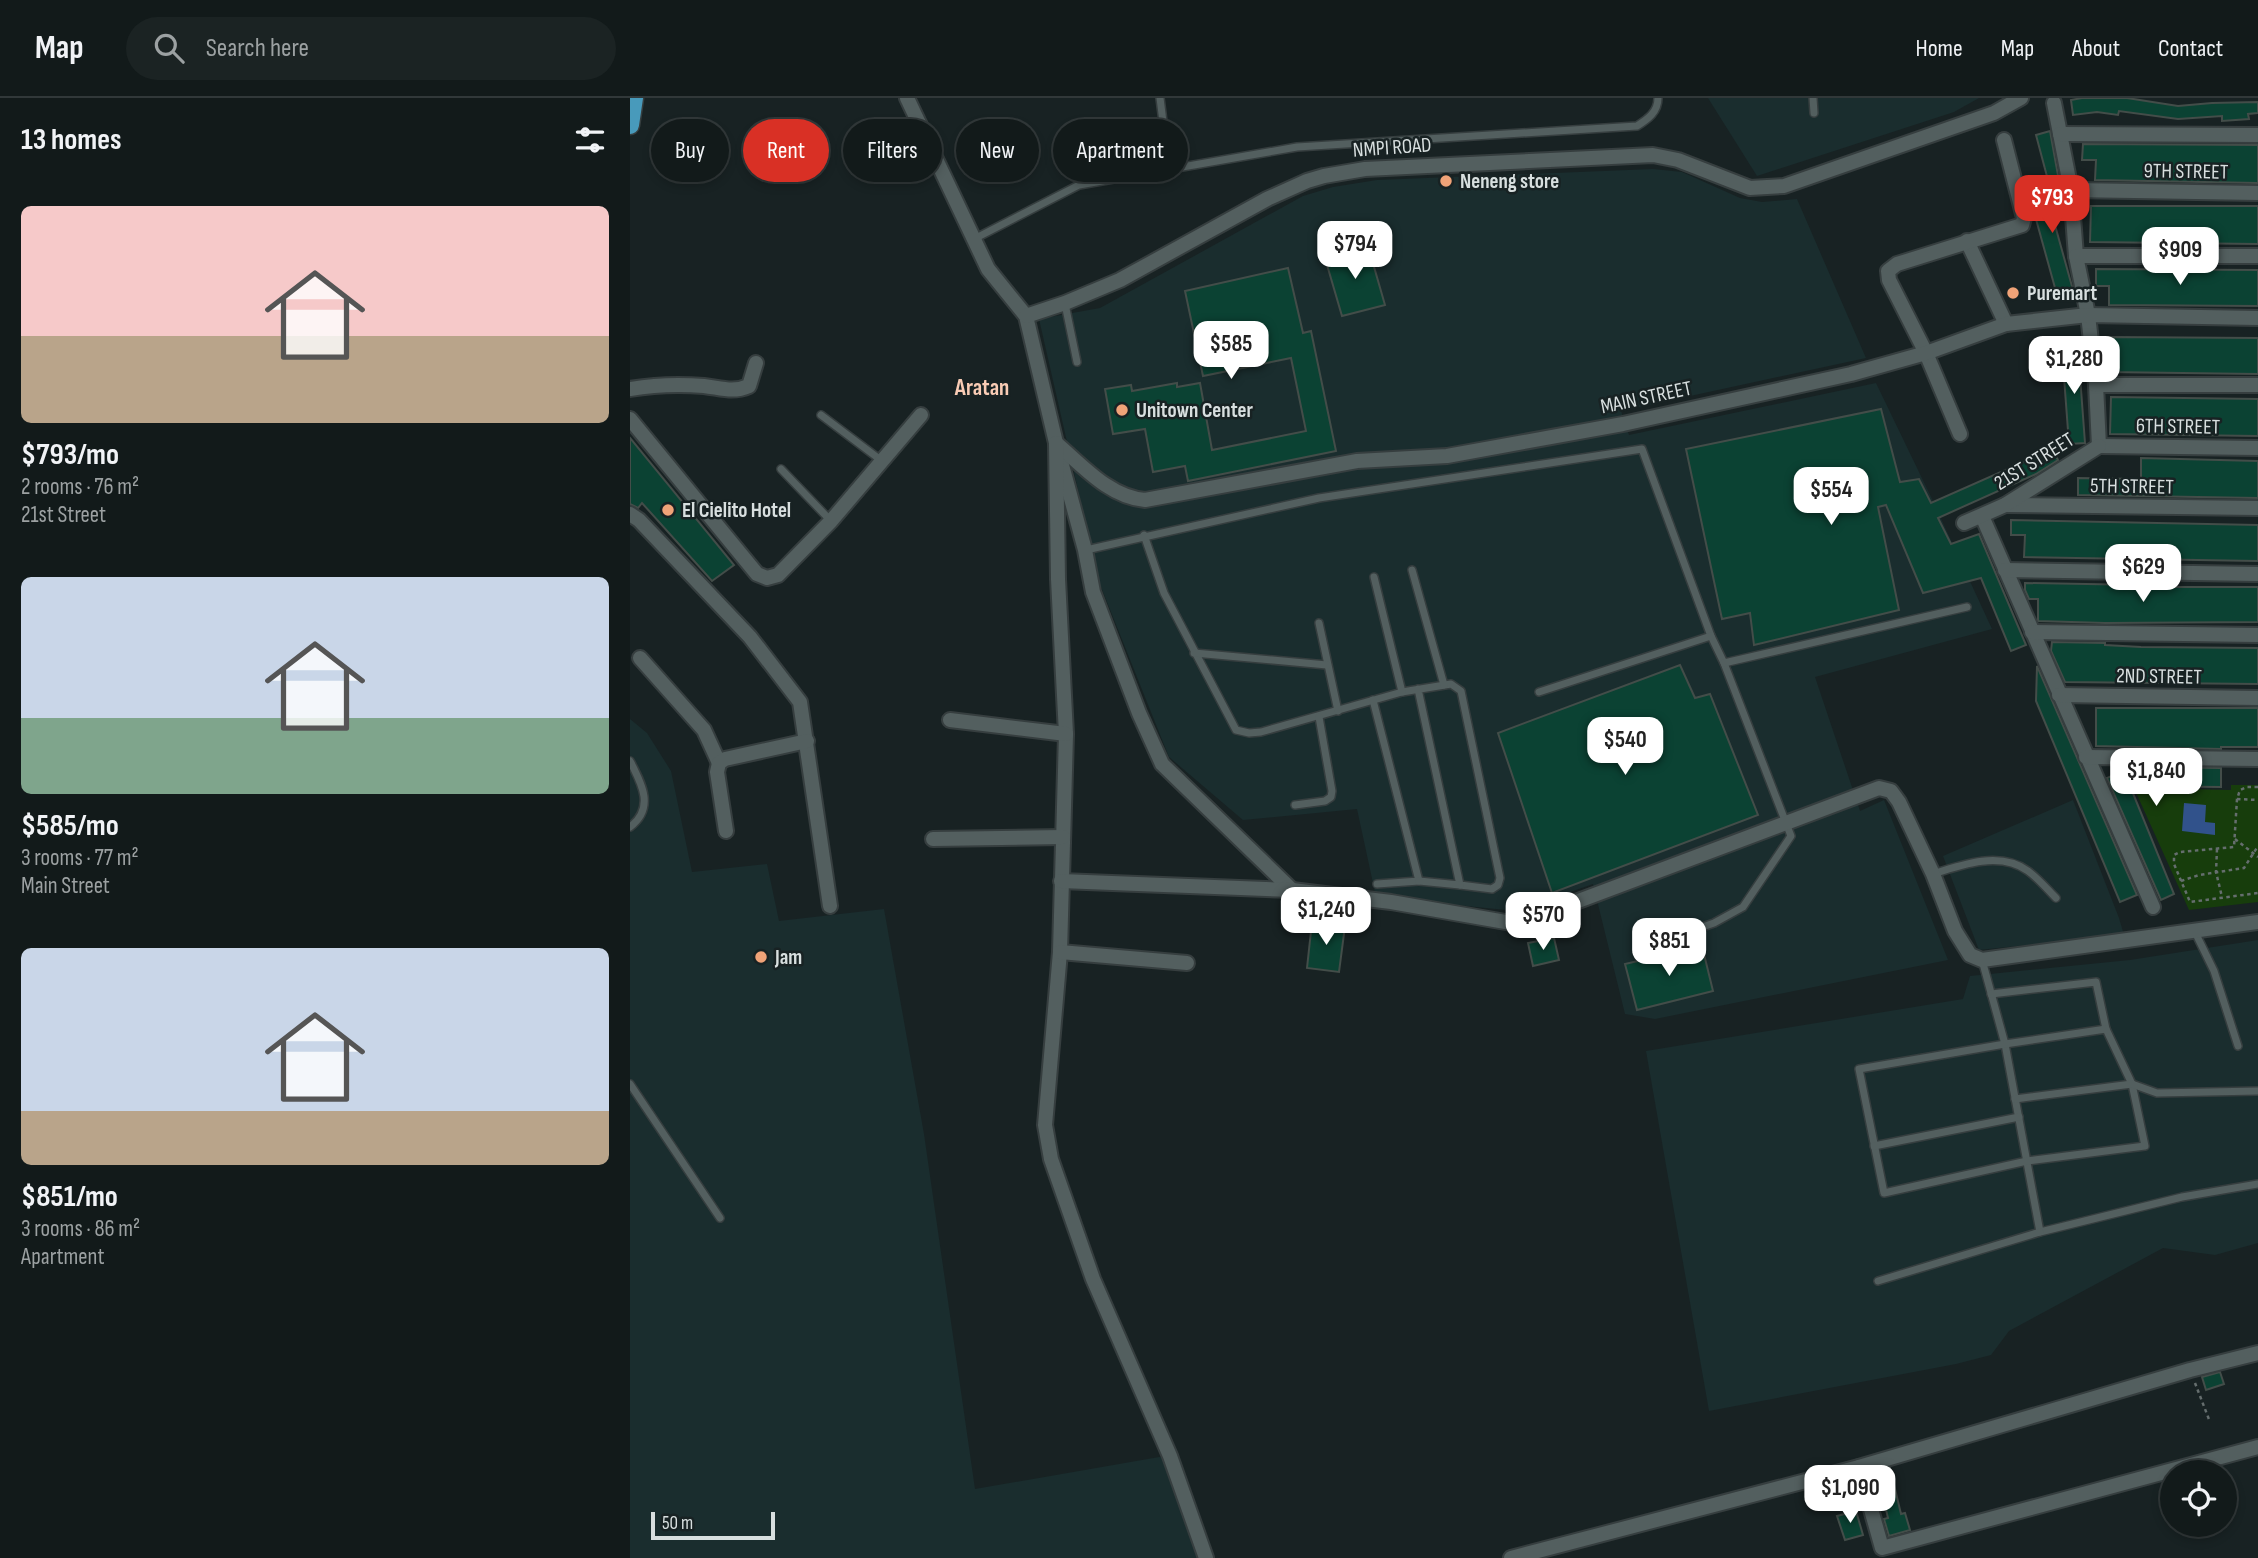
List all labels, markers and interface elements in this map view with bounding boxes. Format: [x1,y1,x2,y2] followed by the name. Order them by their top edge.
[126,17,616,80] search box
[35,28,84,68] text: Map
[150,29,188,67] icon: search
[206,33,309,64] text: Search here
[1915,34,1963,63] text: Home
[2001,34,2034,63] text: Map
[2072,34,2120,63] text: About
[2158,34,2223,63] text: Contact
[651,119,729,182] chip: Buy
[743,119,829,182] chip: Rent
[843,119,942,182] chip: Filters
[956,119,1039,182] chip: New
[1053,119,1188,182] chip: Apartment
[571,121,609,159] icon: filters
[21,122,122,158] text: 13 homes
[1352,132,1432,163] street label: NMPI ROAD
[2143,158,2229,185] street label: 9TH STREET
[1460,169,1559,194] place label: Neneng store
[1438,173,1454,189] marker: Neneng store
[2011,176,2093,235] pin: $793
[2031,184,2074,212] text: $793
[1314,222,1396,281] pin: $794
[2139,228,2221,287] pin: $909
[1333,230,1377,258] text: $794
[2158,236,2202,264] text: $909
[252,252,378,378] icon: home
[2027,281,2097,306] place label: Puremart
[2005,285,2021,301] marker: Puremart
[1190,322,1272,381] pin: $585
[1210,330,1252,358] text: $585
[2017,336,2131,396] pin: $1,280
[2045,345,2103,373] text: $1,280
[954,374,1009,402] district label: Aratan
[1598,376,1694,419] street label: MAIN STREET
[1136,398,1254,423] place label: Unitown Center
[1114,402,1130,418] marker: Unitown Center
[2136,413,2221,440] street label: 6TH STREET
[1990,427,2079,496] street label: 21ST STREET
[21,437,119,473] text: $793/mo
[1790,468,1872,527] pin: $554
[21,473,139,501] text: 2 rooms · 76 m²
[2090,473,2175,500] street label: 5TH STREET
[1810,476,1852,504] text: $554
[682,498,791,523] place label: El Cielito Hotel
[21,501,106,529] text: 21st Street
[660,502,676,518] marker: El Cielito Hotel
[2102,545,2184,604] pin: $629
[2121,553,2165,581] text: $629
[252,623,378,749] icon: home
[2116,663,2203,690] street label: 2ND STREET
[1584,718,1666,777] pin: $540
[1603,726,1647,754] text: $540
[2099,748,2213,808] pin: $1,840
[2126,757,2186,785] text: $1,840
[21,808,119,844] text: $585/mo
[21,844,139,872] text: 3 rooms · 77 m²
[21,872,110,900] text: Main Street
[1269,888,1383,947] pin: $1,240
[1502,892,1584,952] pin: $570
[1297,896,1355,924] text: $1,240
[1522,901,1564,929] text: $570
[1628,918,1710,978] pin: $851
[1648,927,1690,955] text: $851
[774,945,802,970] place label: Jam
[753,949,769,965] marker: Jam
[252,994,378,1120] icon: home
[21,1179,118,1215] text: $851/mo
[21,1215,140,1243] text: 3 rooms · 86 m²
[21,1243,105,1271] text: Apartment
[2160,1460,2237,1537] map controls
[2160,1460,2237,1537] button: locate
[1793,1466,1907,1525] pin: $1,090
[1820,1474,1880,1502] text: $1,090
[651,1509,775,1541] scale bar
[662,1512,693,1535] text: 50 m

